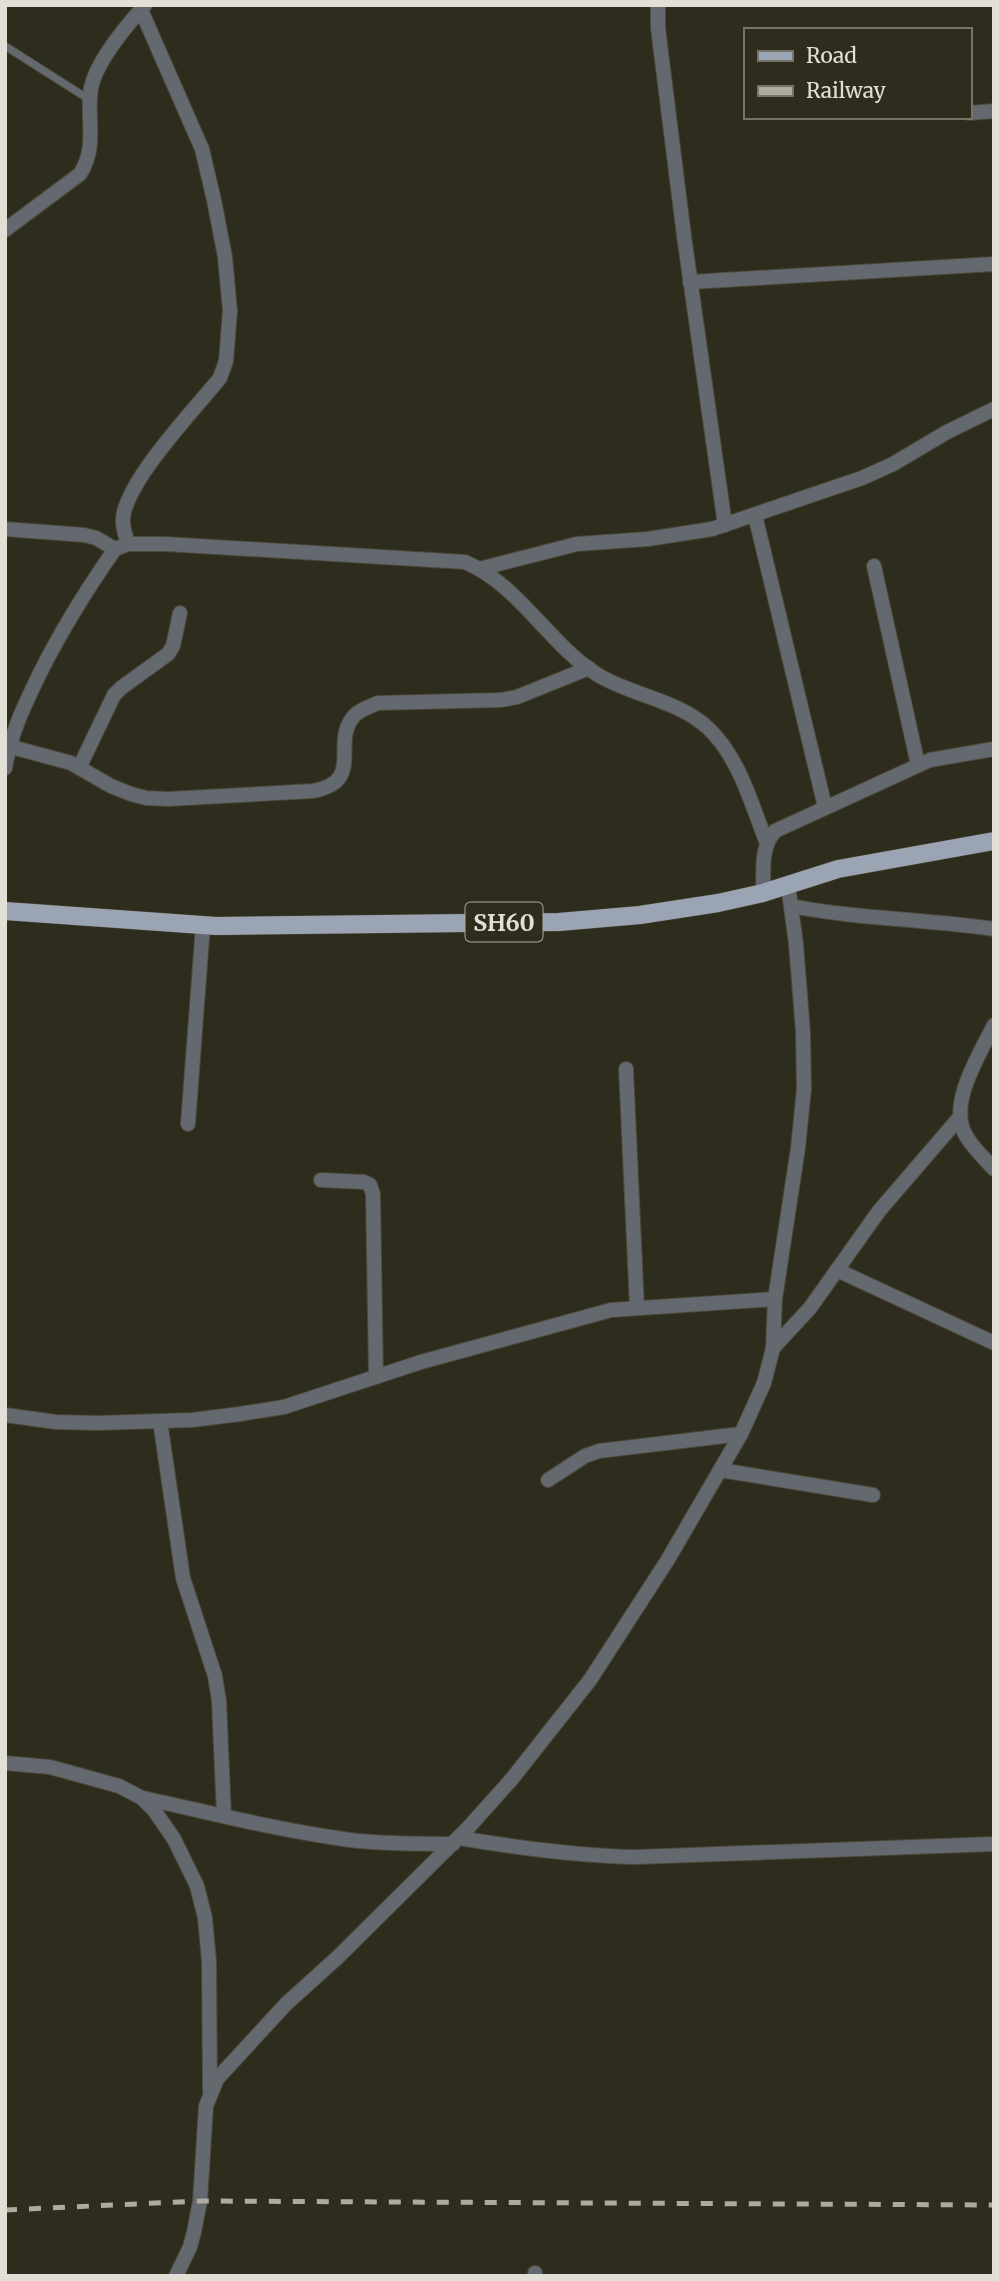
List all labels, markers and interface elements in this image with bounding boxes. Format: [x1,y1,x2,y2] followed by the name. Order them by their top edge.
[744,28,971,119] legend
[806,42,857,69] text: Road
[806,77,887,104] text: Railway
[466,903,542,942] road number: SH60

